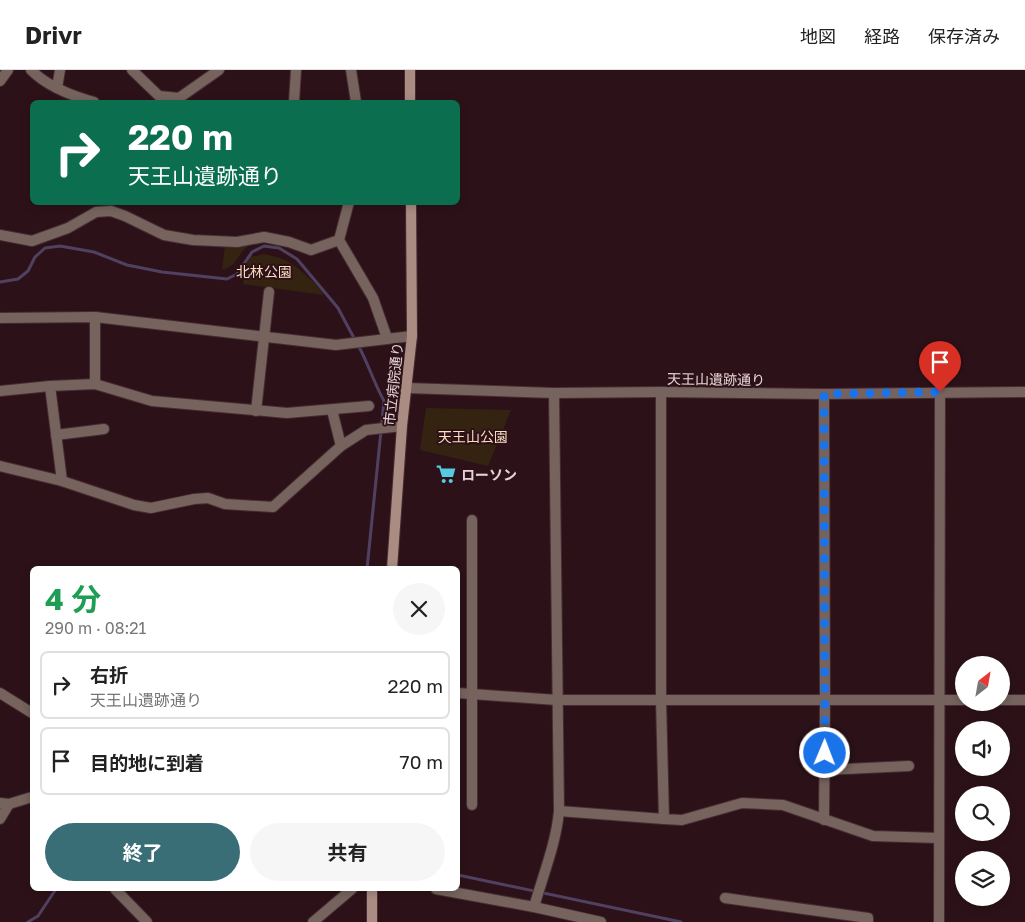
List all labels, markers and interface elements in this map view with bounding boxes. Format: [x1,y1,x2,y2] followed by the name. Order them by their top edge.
[25,20,82,49] text: Drivr
[800,25,836,47] text: 地図
[864,25,900,47] text: 経路
[928,25,1000,47] text: 保存済み
[128,116,233,158] text: 220 m
[45,120,110,185] icon: right
[128,162,282,189] text: 天王山遺跡通り
[236,263,292,280] park label: 北林公園
[380,341,406,427] street label: 市立病院通り
[919,341,961,392] pin
[926,348,954,376] icon: arrive
[667,370,765,388] street label: 天王山遺跡通り
[438,428,508,445] park label: 天王山公園
[435,463,457,485] supermarket icon: ローソン
[461,466,517,483] place label: ローソン
[45,581,101,617] text: 4 分
[393,583,445,635] button: close
[45,618,146,638] text: 290 m · 08:21
[955,656,1010,711] north arrow
[955,656,1010,906] map controls
[90,663,128,686] text: 右折
[47,671,75,699] icon: right
[388,674,443,697] text: 220 m
[90,690,202,710] text: 天王山遺跡通り
[955,721,1010,776] button: sound
[798,726,850,778] position arrow
[47,747,75,775] icon: arrive
[400,750,443,773] text: 70 m
[90,751,204,774] text: 目的地に到着
[955,786,1010,841] button: search
[45,823,240,881] button: 終了
[250,823,445,881] button: 共有
[955,851,1010,906] button: layers

